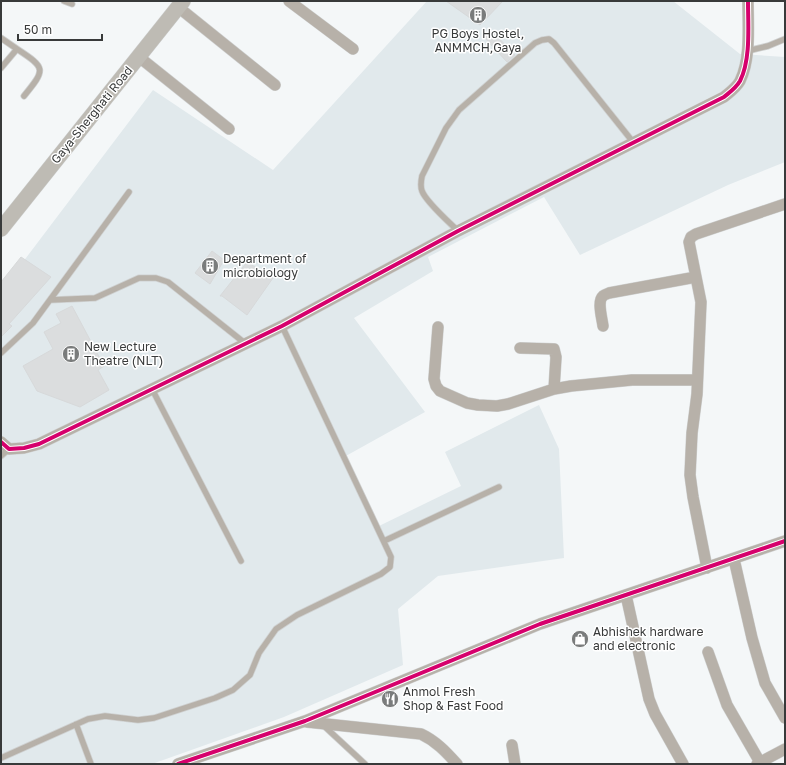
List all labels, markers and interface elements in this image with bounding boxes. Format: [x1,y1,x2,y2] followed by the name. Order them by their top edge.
[468,5,488,25] building icon: PG Boys Hostel, ANMMCH,Gaya
[18,16,102,42] scale bar
[24,22,52,37] text: 50 m
[432,26,524,55] place label: PG Boys Hostel, ANMMCH,Gaya
[48,63,136,166] street label: Gaya-Sherghati Road
[223,251,307,280] place label: Department of microbiology
[200,256,220,276] building icon: Department of microbiology
[84,339,163,368] place label: New Lecture Theatre (NLT)
[61,344,81,364] building icon: New Lecture Theatre (NLT)
[593,624,703,653] place label: Abhishek hardware and electronic
[570,629,590,649] shop icon: Abhishek hardware and electronic
[403,684,503,713] place label: Anmol Fresh Shop & Fast Food
[380,689,400,709] restaurant icon: Anmol Fresh Shop & Fast Food

